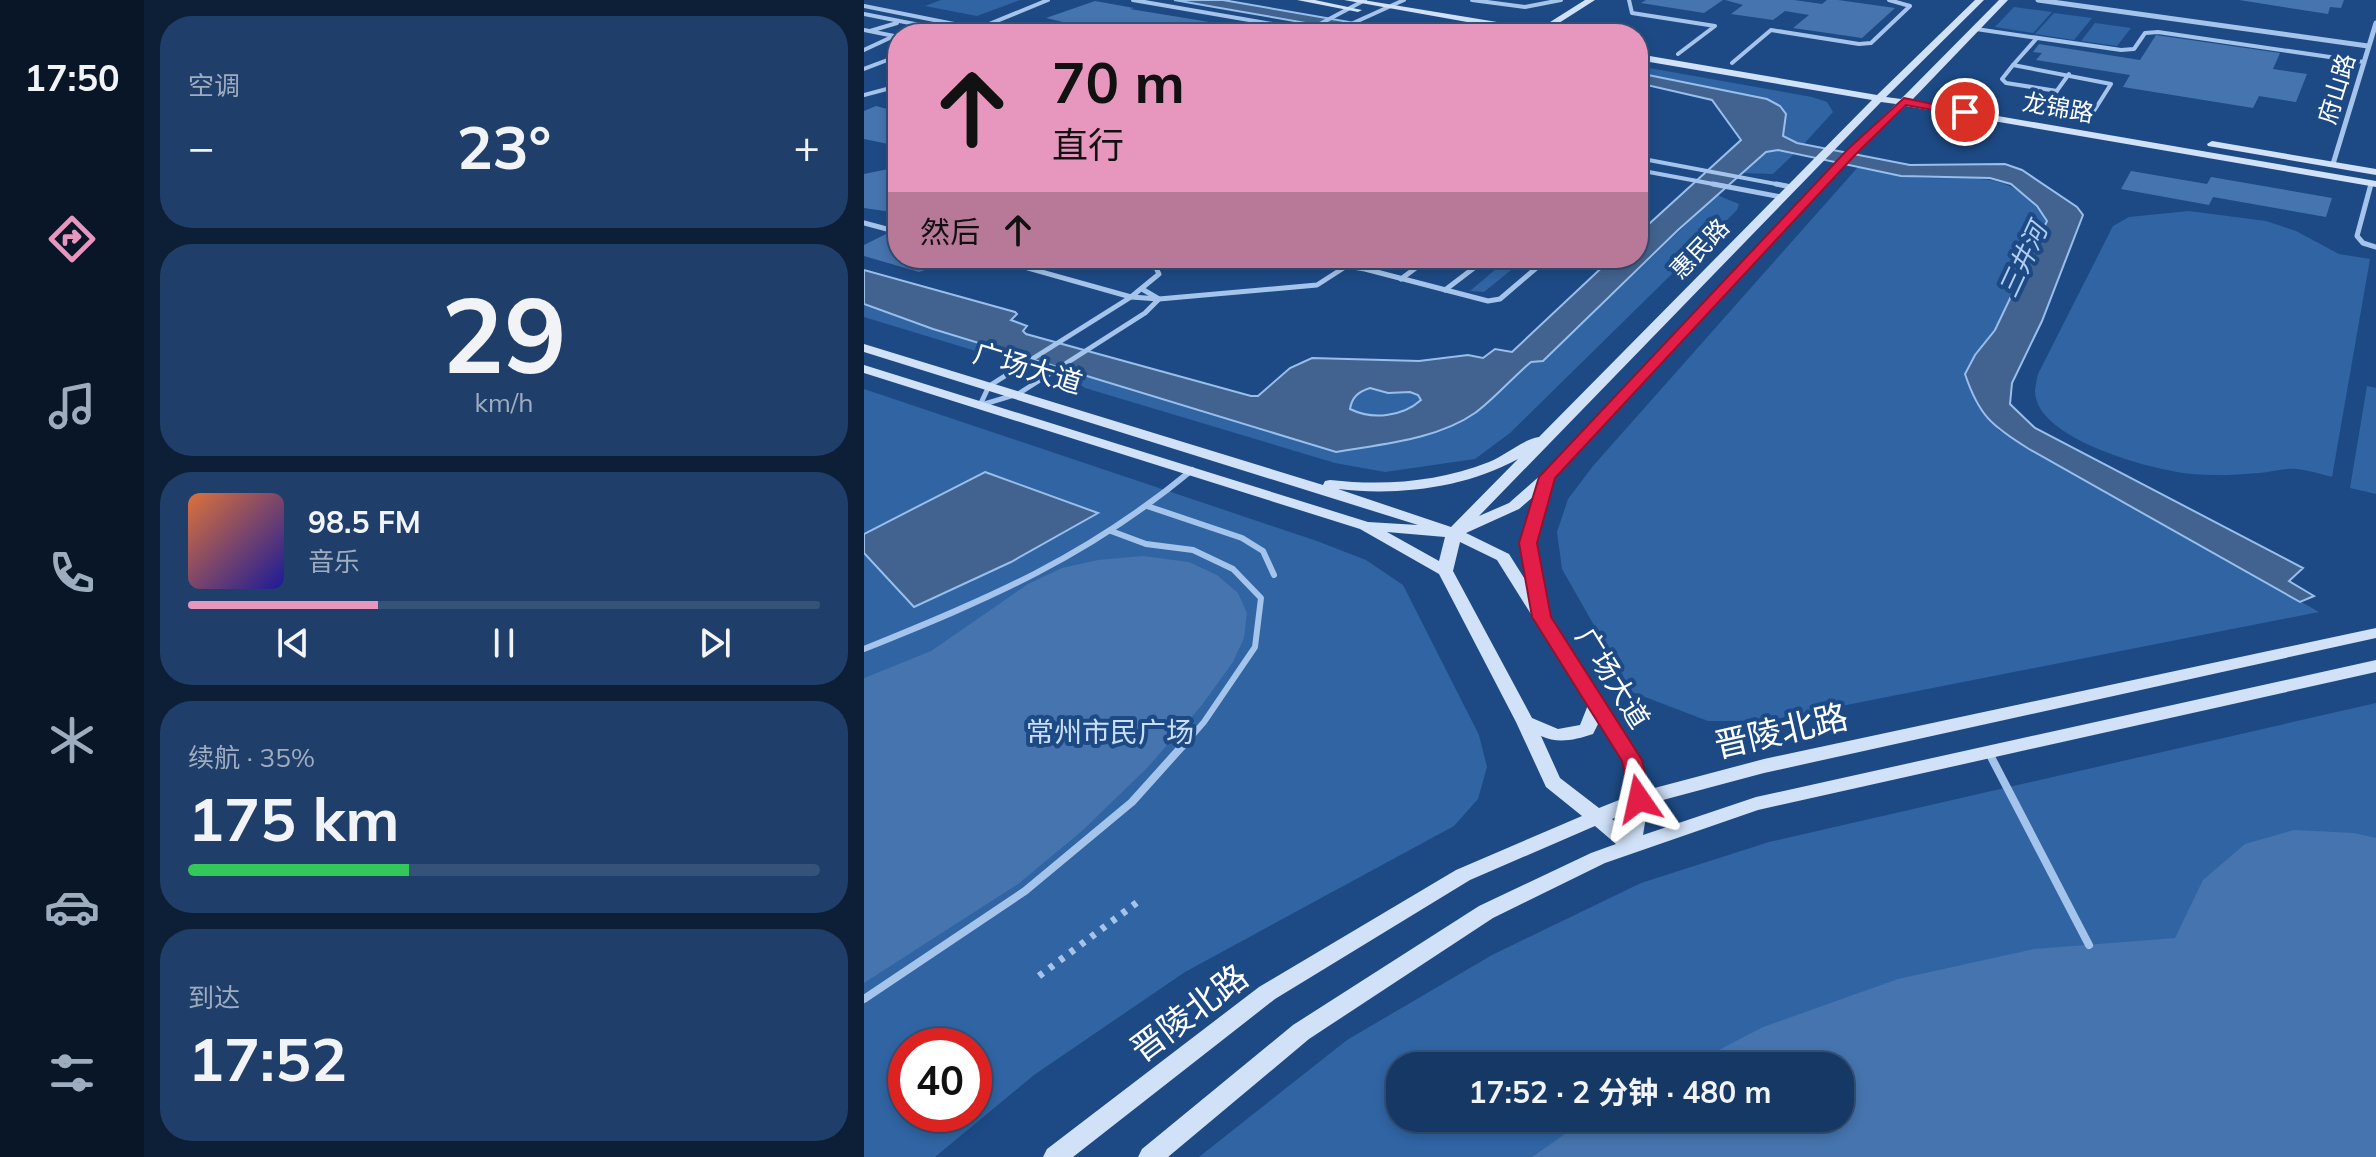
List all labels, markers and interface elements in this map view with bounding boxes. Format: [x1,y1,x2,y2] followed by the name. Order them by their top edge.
[1052,47,1185,117] text: 70 m
[2311,50,2361,128] street label: 府山路
[24,55,120,100] text: 17:50
[920,56,1024,160] icon: ahead
[188,69,240,102] text: 空调
[1931,78,1999,146] pin
[2020,86,2096,128] street label: 龙锦路
[1943,90,1987,134] icon: arrive
[457,109,551,184] text: 23°
[188,119,214,174] text: −
[794,119,820,174] text: +
[1052,122,1124,167] text: 直行
[996,208,1040,252] icon: ahead
[44,211,100,267] icon: directions
[1663,212,1735,285] street label: 惠民路
[920,213,980,251] text: 然后
[1991,213,2056,302] water label: 三井河
[442,268,566,399] text: 29
[969,334,1087,401] street label: 广场大道
[44,378,100,434] icon: music
[475,386,533,419] text: km/h
[308,503,421,541] text: 98.5 FM
[44,545,100,601] icon: phone
[308,545,360,578] text: 音乐
[271,621,315,665] icon: previous
[482,621,526,665] icon: pause
[693,621,737,665] icon: next
[1569,621,1658,735] street label: 广场大道
[1710,694,1852,767] street label: 晋陵北路
[44,712,100,768] icon: climate
[1026,714,1194,749] park label: 常州市民广场
[188,741,315,774] text: 续航 · 35%
[1597,757,1681,841] position arrow
[188,781,400,856] text: 175 km
[44,879,100,935] icon: car
[1121,955,1256,1071] street label: 晋陵北路
[188,981,240,1014] text: 到达
[188,1021,347,1096] text: 17:52
[888,1028,992,1132] speed limit sign: 40
[44,1045,100,1101] icon: filters
[1469,1073,1771,1111] text: 17:52 · 2 分钟 · 480 m

